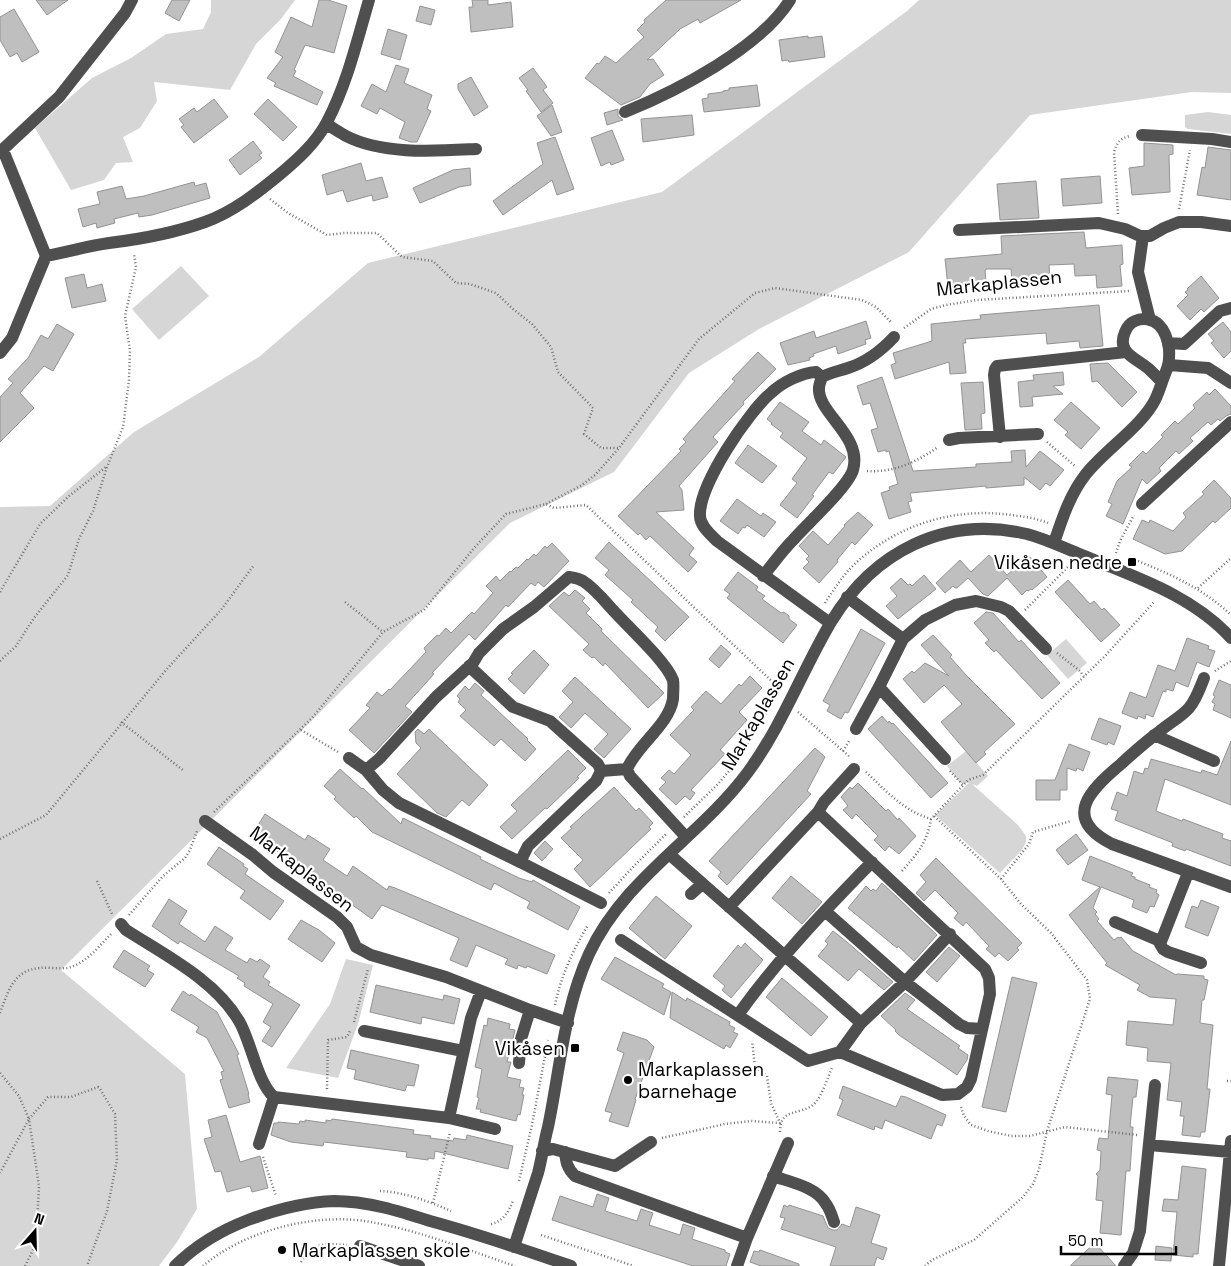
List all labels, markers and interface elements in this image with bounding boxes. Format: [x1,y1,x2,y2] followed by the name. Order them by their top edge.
[935,264,1063,302] street label: Markaplassen
[994,550,1122,575] place label: Vikåsen nedre
[1126,556,1138,568] marker: Vikåsen nedre
[716,653,800,775] street label: Markaplassen
[245,820,359,918] street label: Markaplassen
[495,1036,565,1061] place label: Vikåsen
[569,1042,581,1054] marker: Vikåsen
[638,1057,764,1104] place label: Markaplassen barnehage
[622,1074,634,1086] marker: Markaplassen barnehage
[10,1206,60,1256] north arrow
[32,1209,47,1229] text: N
[1061,1224,1176,1256] scale bar
[1068,1231,1103,1250] text: 50 m
[292,1238,470,1263] place label: Markaplassen skole
[276,1244,288,1256] marker: Markaplassen skole

